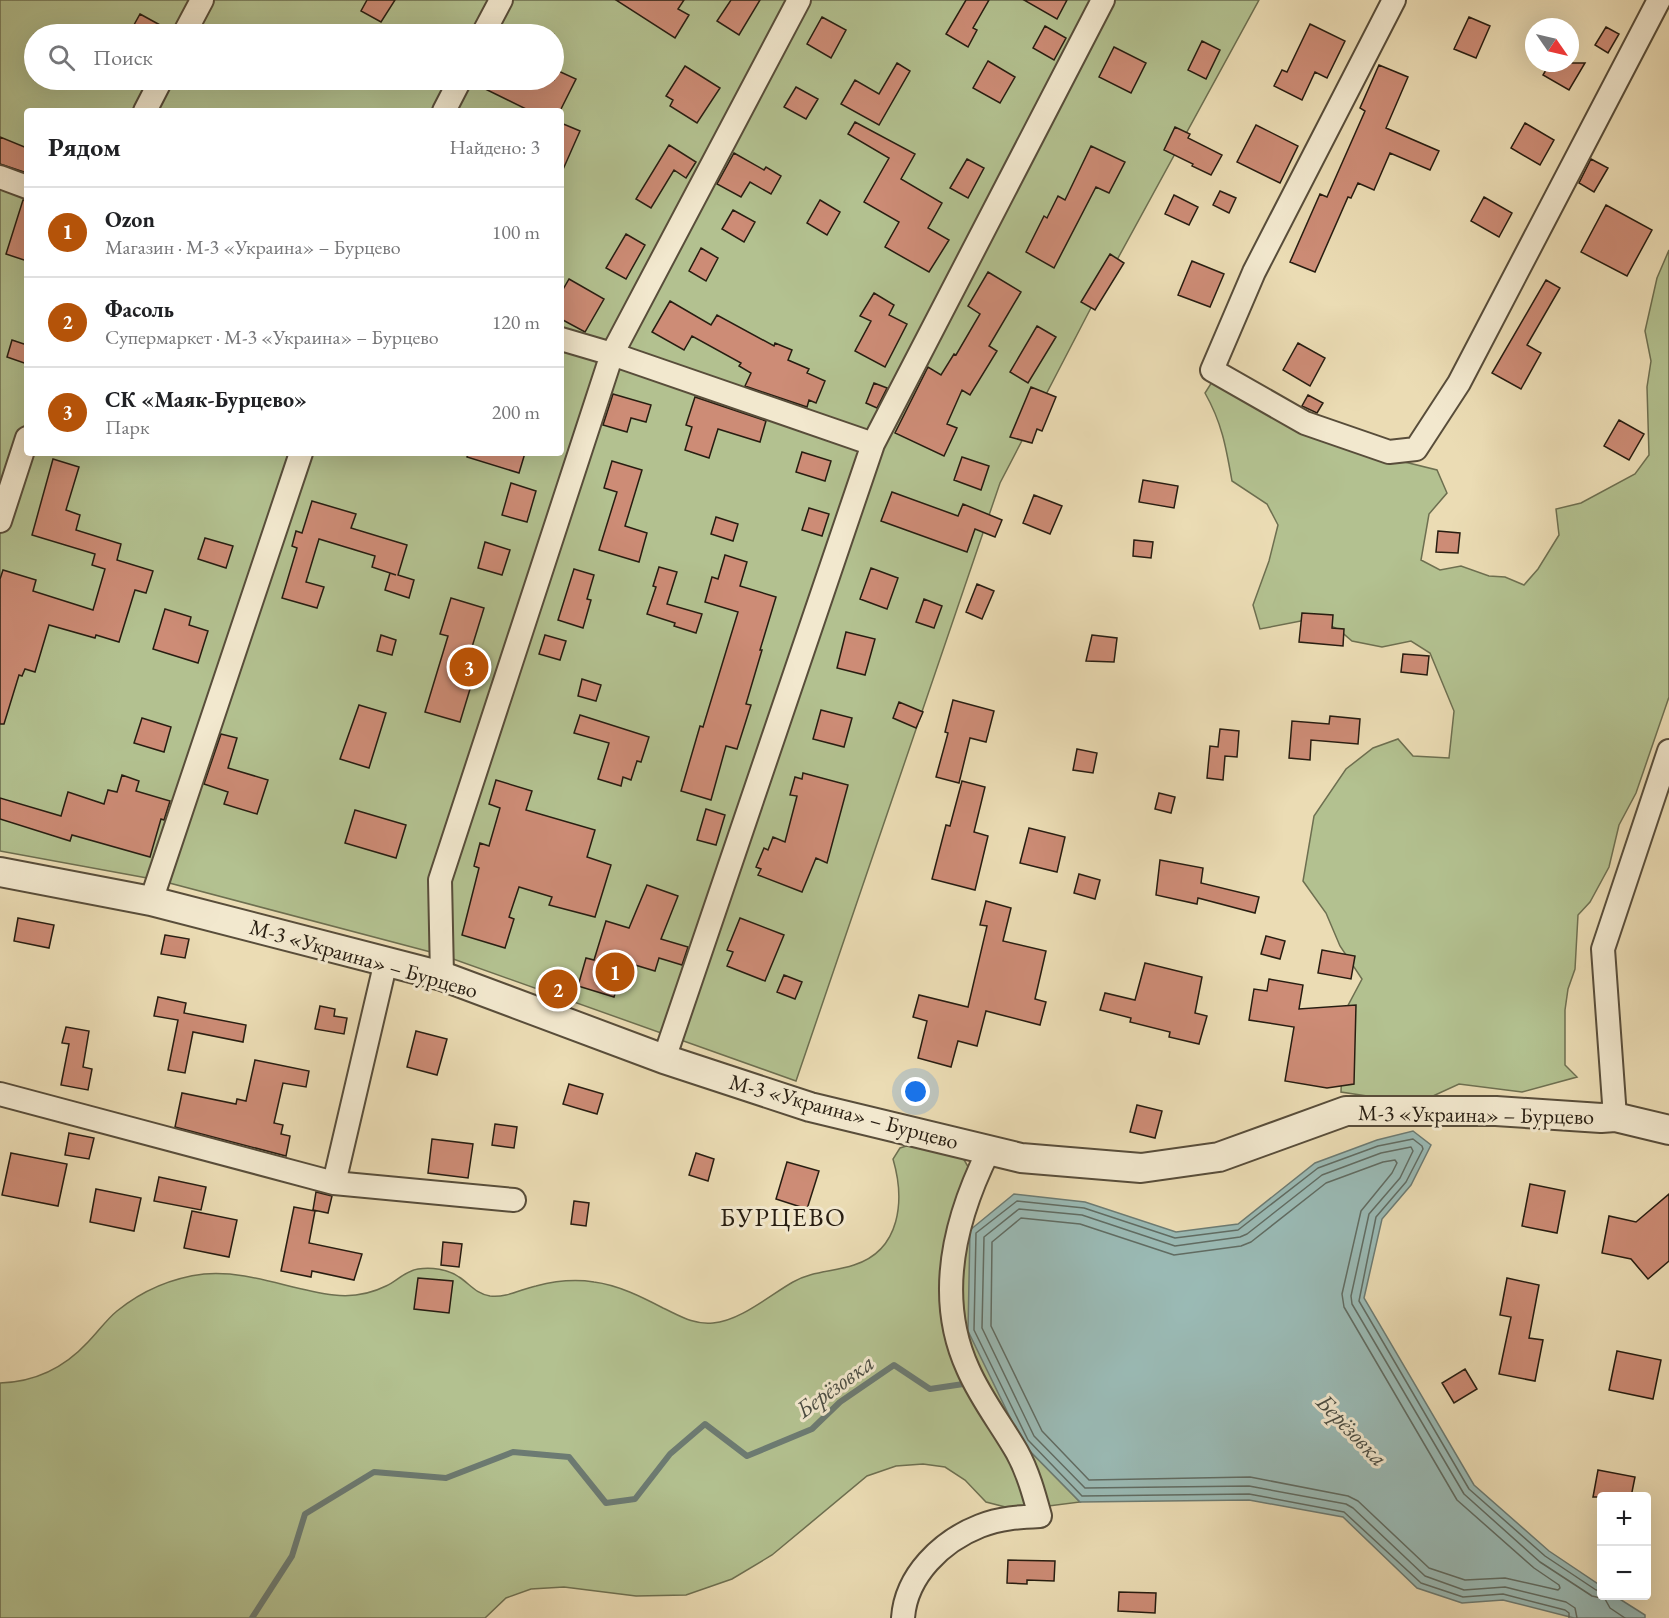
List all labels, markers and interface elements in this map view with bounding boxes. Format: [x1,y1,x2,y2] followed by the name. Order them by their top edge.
[1525,18,1579,72] north arrow
[24,24,564,90] search box
[45,41,78,74] icon: search
[93,43,153,72] text: Поиск
[48,130,121,164] text: Рядом
[449,134,540,160] text: Найдено: 3
[105,205,155,234] text: Ozon
[62,219,73,245] text: 1
[492,219,540,245] text: 100 m
[105,234,401,260] text: Магазин · М-3 «Украина» – Бурцево
[105,295,174,324] text: Фасоль
[62,309,73,335] text: 2
[492,309,540,335] text: 120 m
[105,324,439,350] text: Супермаркет · М-3 «Украина» – Бурцево
[105,385,307,414] text: СК «Маяк-Бурцево»
[62,399,73,425] text: 3
[492,399,540,425] text: 200 m
[105,414,149,440] text: Парк
[450,644,488,690] pin: 3
[246,912,481,1005] street label: М-3 «Украина» – Бурцево
[596,950,634,994] pin: 1
[538,966,578,1012] pin: 2
[726,1067,962,1156] street label: М-3 «Украина» – Бурцево
[901,1077,930,1106] your location
[1358,1098,1594,1131] street label: М-3 «Украина» – Бурцево
[720,1200,846,1234] district label: БУРЦЕВО
[788,1347,880,1425] water label: Берёзовка
[1309,1386,1395,1473] water label: Берёзовка
[1597,1492,1651,1600] map controls
[1597,1492,1651,1546] button: +
[1597,1546,1651,1600] button: −

